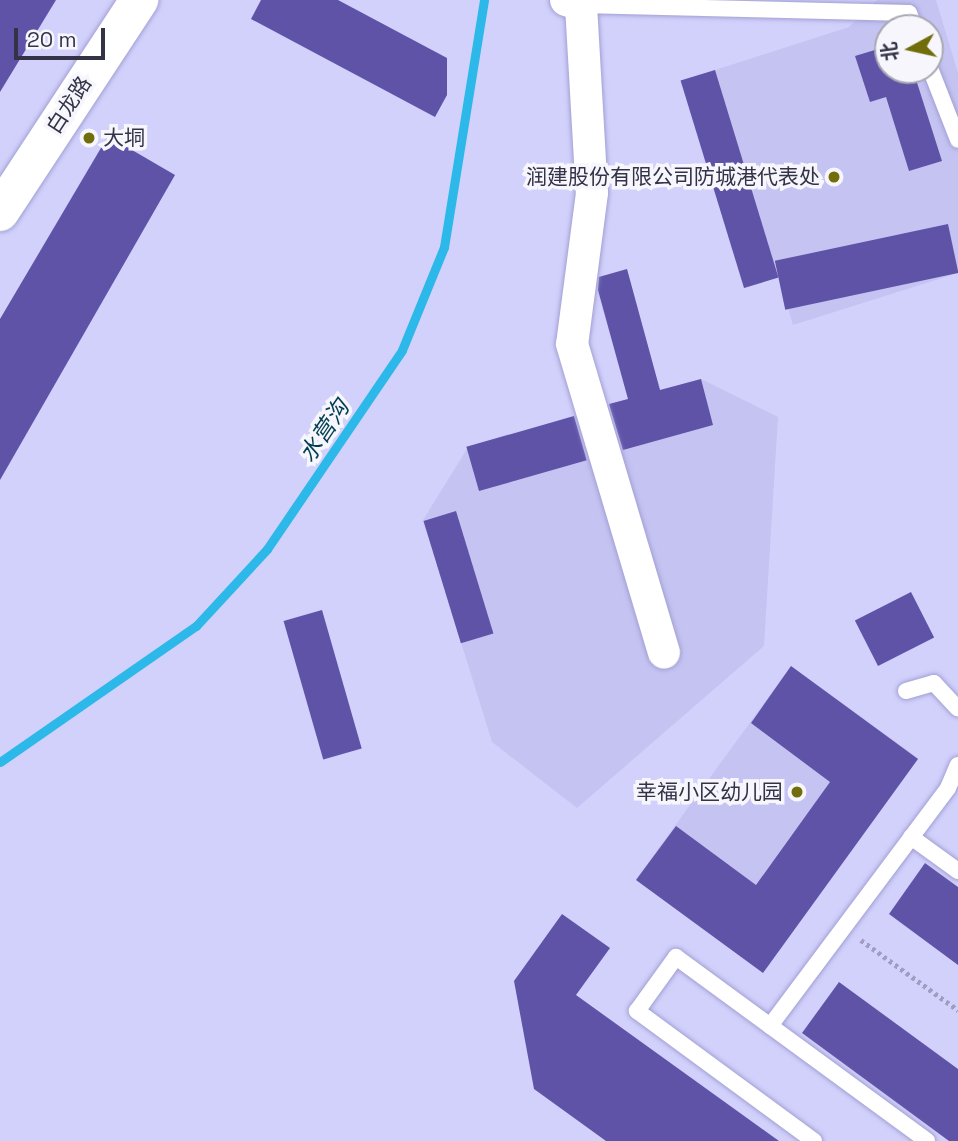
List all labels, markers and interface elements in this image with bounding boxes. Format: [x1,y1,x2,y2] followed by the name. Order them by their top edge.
[18,14,108,58] scale bar
[874,14,944,84] north arrow
[27,26,77,53] text: 20 m
[876,41,903,63] text: 北
[41,72,97,138] street label: 白龙路
[103,125,145,151] place label: 大垌
[81,130,97,146] marker: 大垌
[526,164,820,190] place label: 润建股份有限公司防城港代表处
[826,169,842,185] marker: 润建股份有限公司防城港代表处
[293,395,355,467] water label: 水营沟
[636,779,783,805] place label: 幸福小区幼儿园
[789,784,805,800] marker: 幸福小区幼儿园

